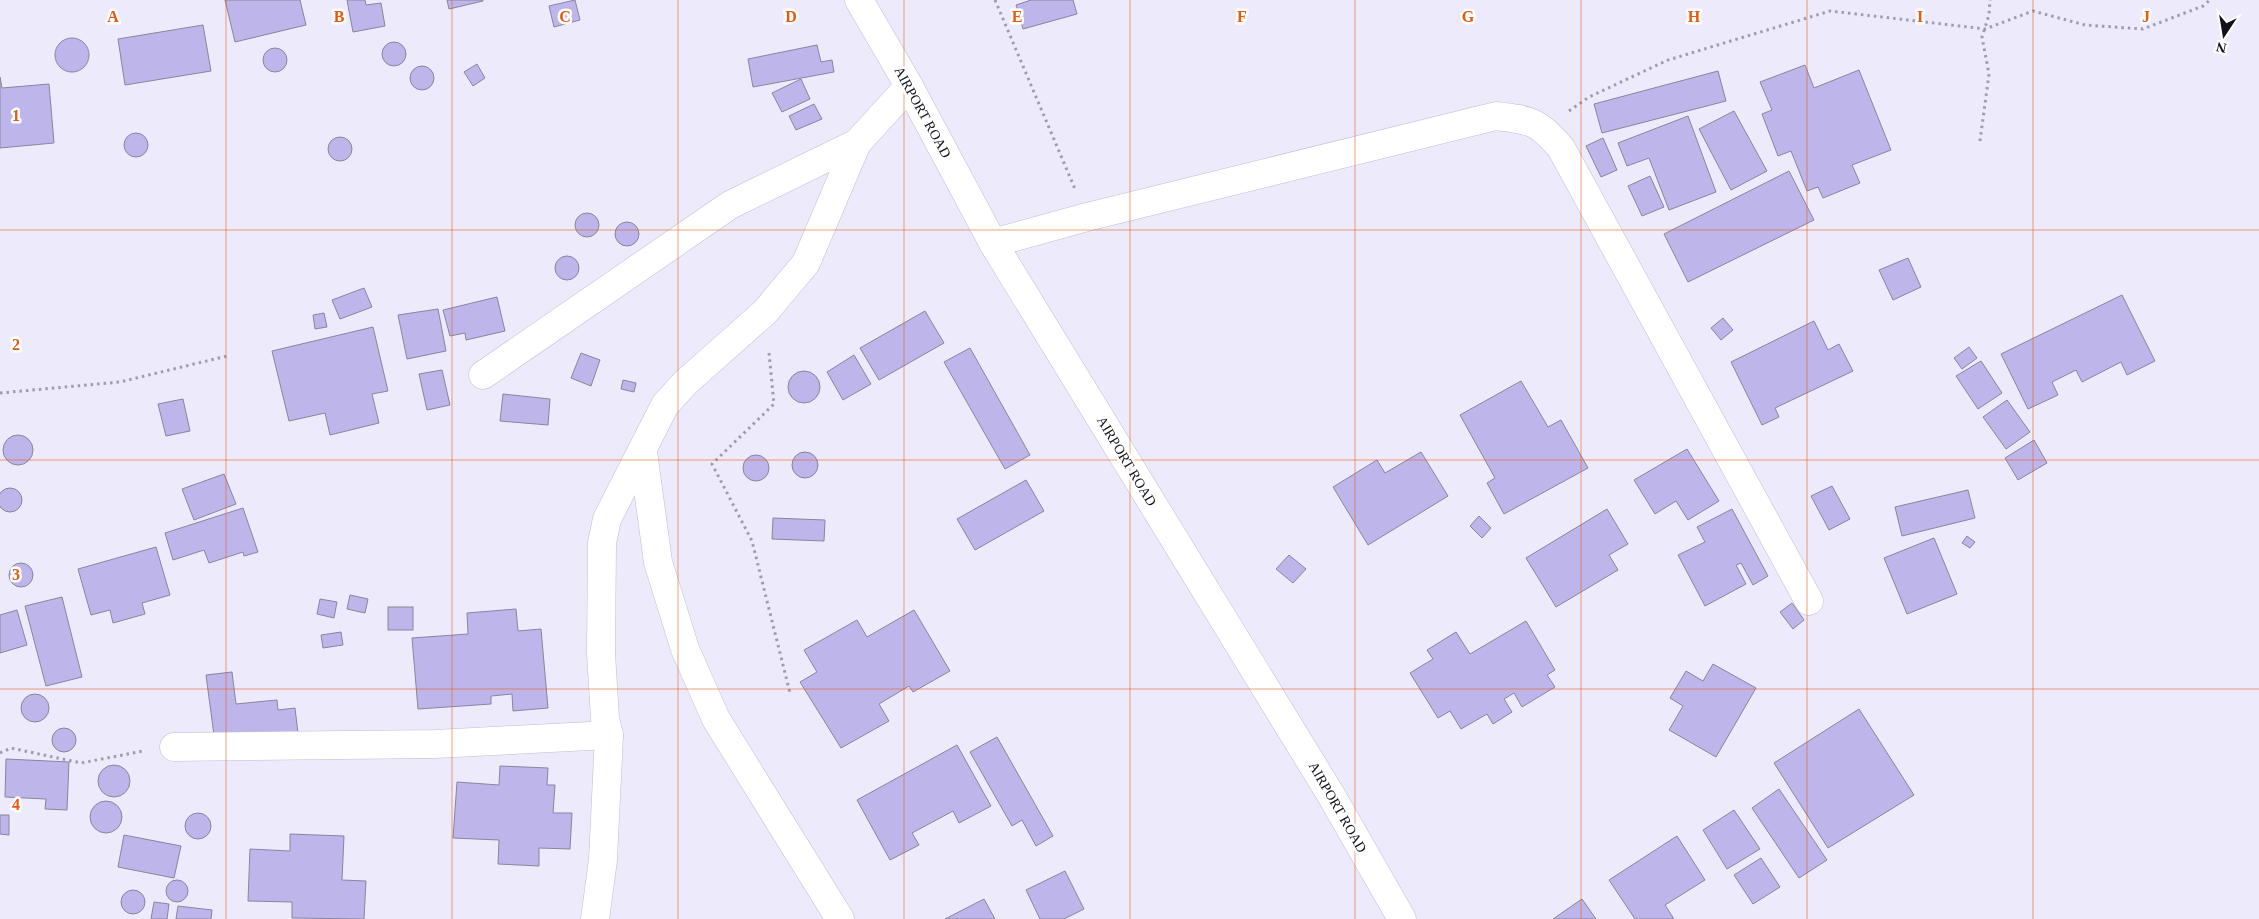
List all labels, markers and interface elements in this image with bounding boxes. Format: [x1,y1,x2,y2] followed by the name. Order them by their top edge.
[107,8,119,25] text: A
[334,8,345,25] text: B
[559,8,571,25] text: C
[785,8,797,25] text: D
[1012,8,1022,25] text: E
[1237,8,1247,25] text: F
[1462,8,1475,25] text: G
[1688,8,1701,25] text: H
[1917,8,1923,25] text: I
[2142,8,2150,25] text: J
[2199,10,2249,60] north arrow
[2215,39,2228,56] text: N
[891,64,954,160] street label: AIRPORT ROAD
[12,107,20,124] text: 1
[12,336,20,353] text: 2
[1094,414,1159,509] street label: AIRPORT ROAD
[12,566,20,583] text: 3
[1306,759,1370,855] street label: AIRPORT ROAD
[12,796,20,813] text: 4

